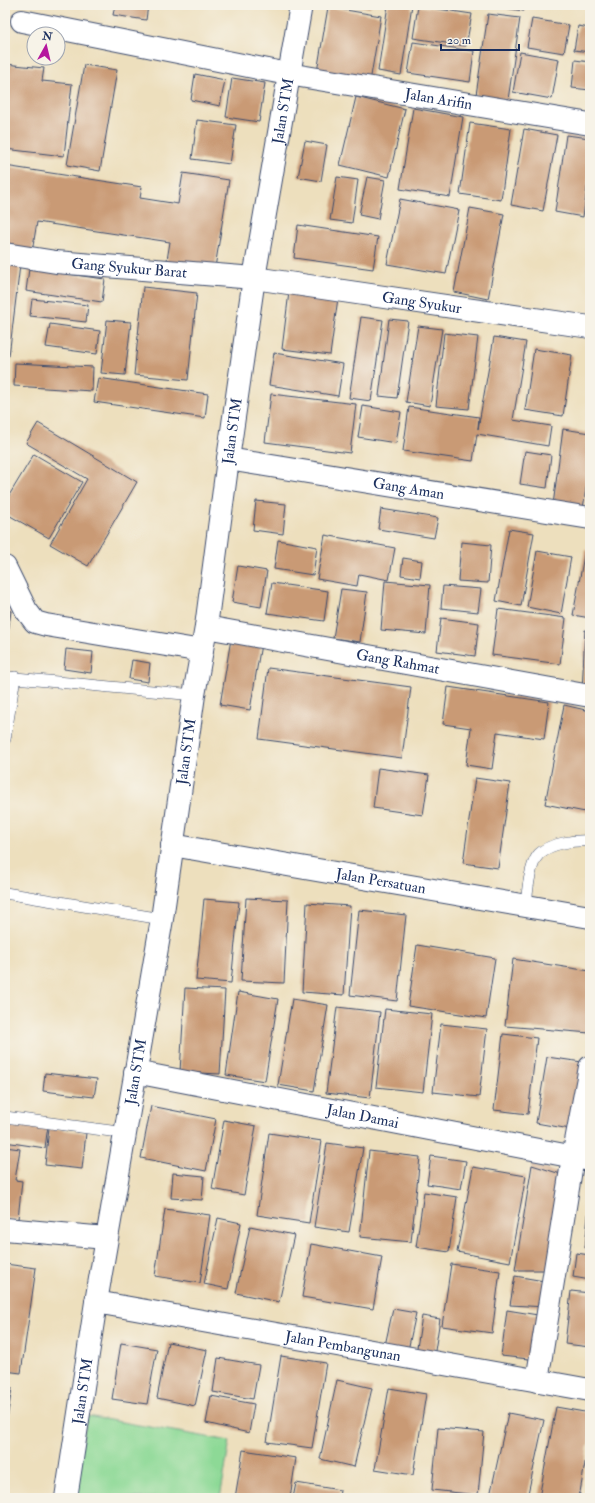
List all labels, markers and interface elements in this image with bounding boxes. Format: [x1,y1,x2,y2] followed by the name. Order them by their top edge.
[26,26,66,66] north arrow
[441,26,519,52] scale bar
[41,29,54,44] text: N
[447,33,472,48] text: 20 m
[268,76,298,147] street label: Jalan STM
[402,84,474,114] street label: Jalan Arifin
[71,254,188,282] street label: Gang Syukur Barat
[381,287,463,318] street label: Gang Syukur
[218,397,246,466] street label: Jalan STM
[371,473,446,504] street label: Gang Aman
[355,645,441,678] street label: Gang Rahmat
[172,717,200,787] street label: Jalan STM
[333,864,428,898] street label: Jalan Persatuan
[120,1037,151,1107] street label: Jalan STM
[324,1100,400,1132] street label: Jalan Damai
[283,1326,403,1366] street label: Jalan Pembangunan
[68,1357,97,1427] street label: Jalan STM

